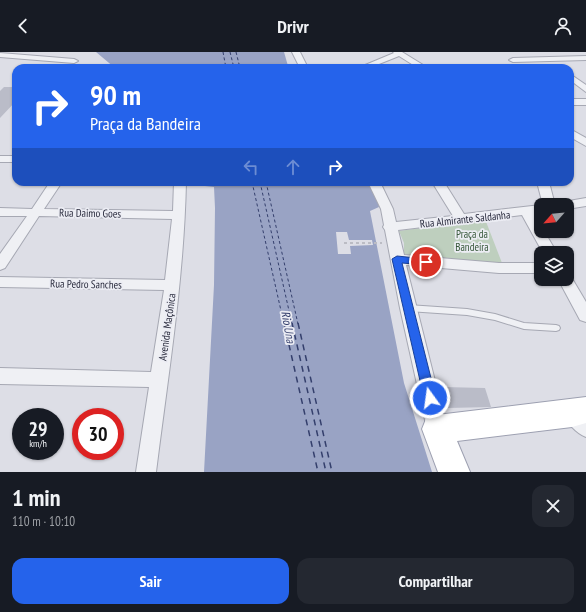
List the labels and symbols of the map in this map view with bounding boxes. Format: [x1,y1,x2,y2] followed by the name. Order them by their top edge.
[534,198,574,238] north arrow
[59,205,121,221] street label: Rua Daimo Goes
[419,207,511,231] street label: Rua Almirante Saldanha
[455,227,489,254] park label: Praça da Bandeira
[409,245,443,279] pin
[50,276,122,292] street label: Rua Pedro Sanches
[155,292,179,362] street label: Avenida Maçônica
[278,310,299,345] water label: Rio Una
[409,377,451,419] position arrow
[72,408,124,460] speed limit sign: 30

